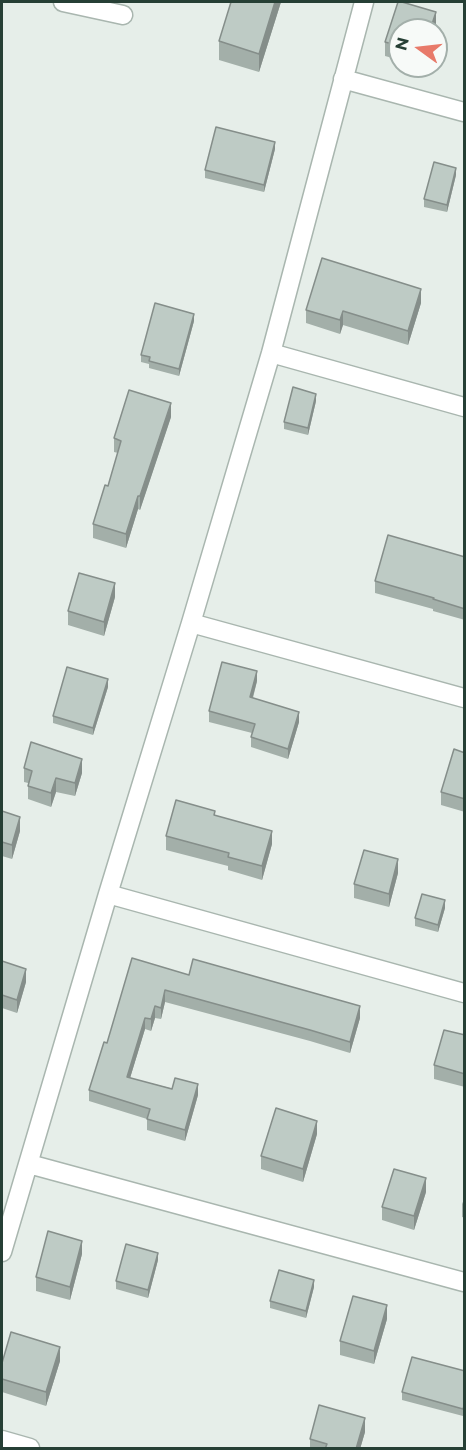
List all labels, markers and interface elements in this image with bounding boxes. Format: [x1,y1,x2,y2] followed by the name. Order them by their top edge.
[388,18,448,78] north arrow
[391,35,413,52] text: N

